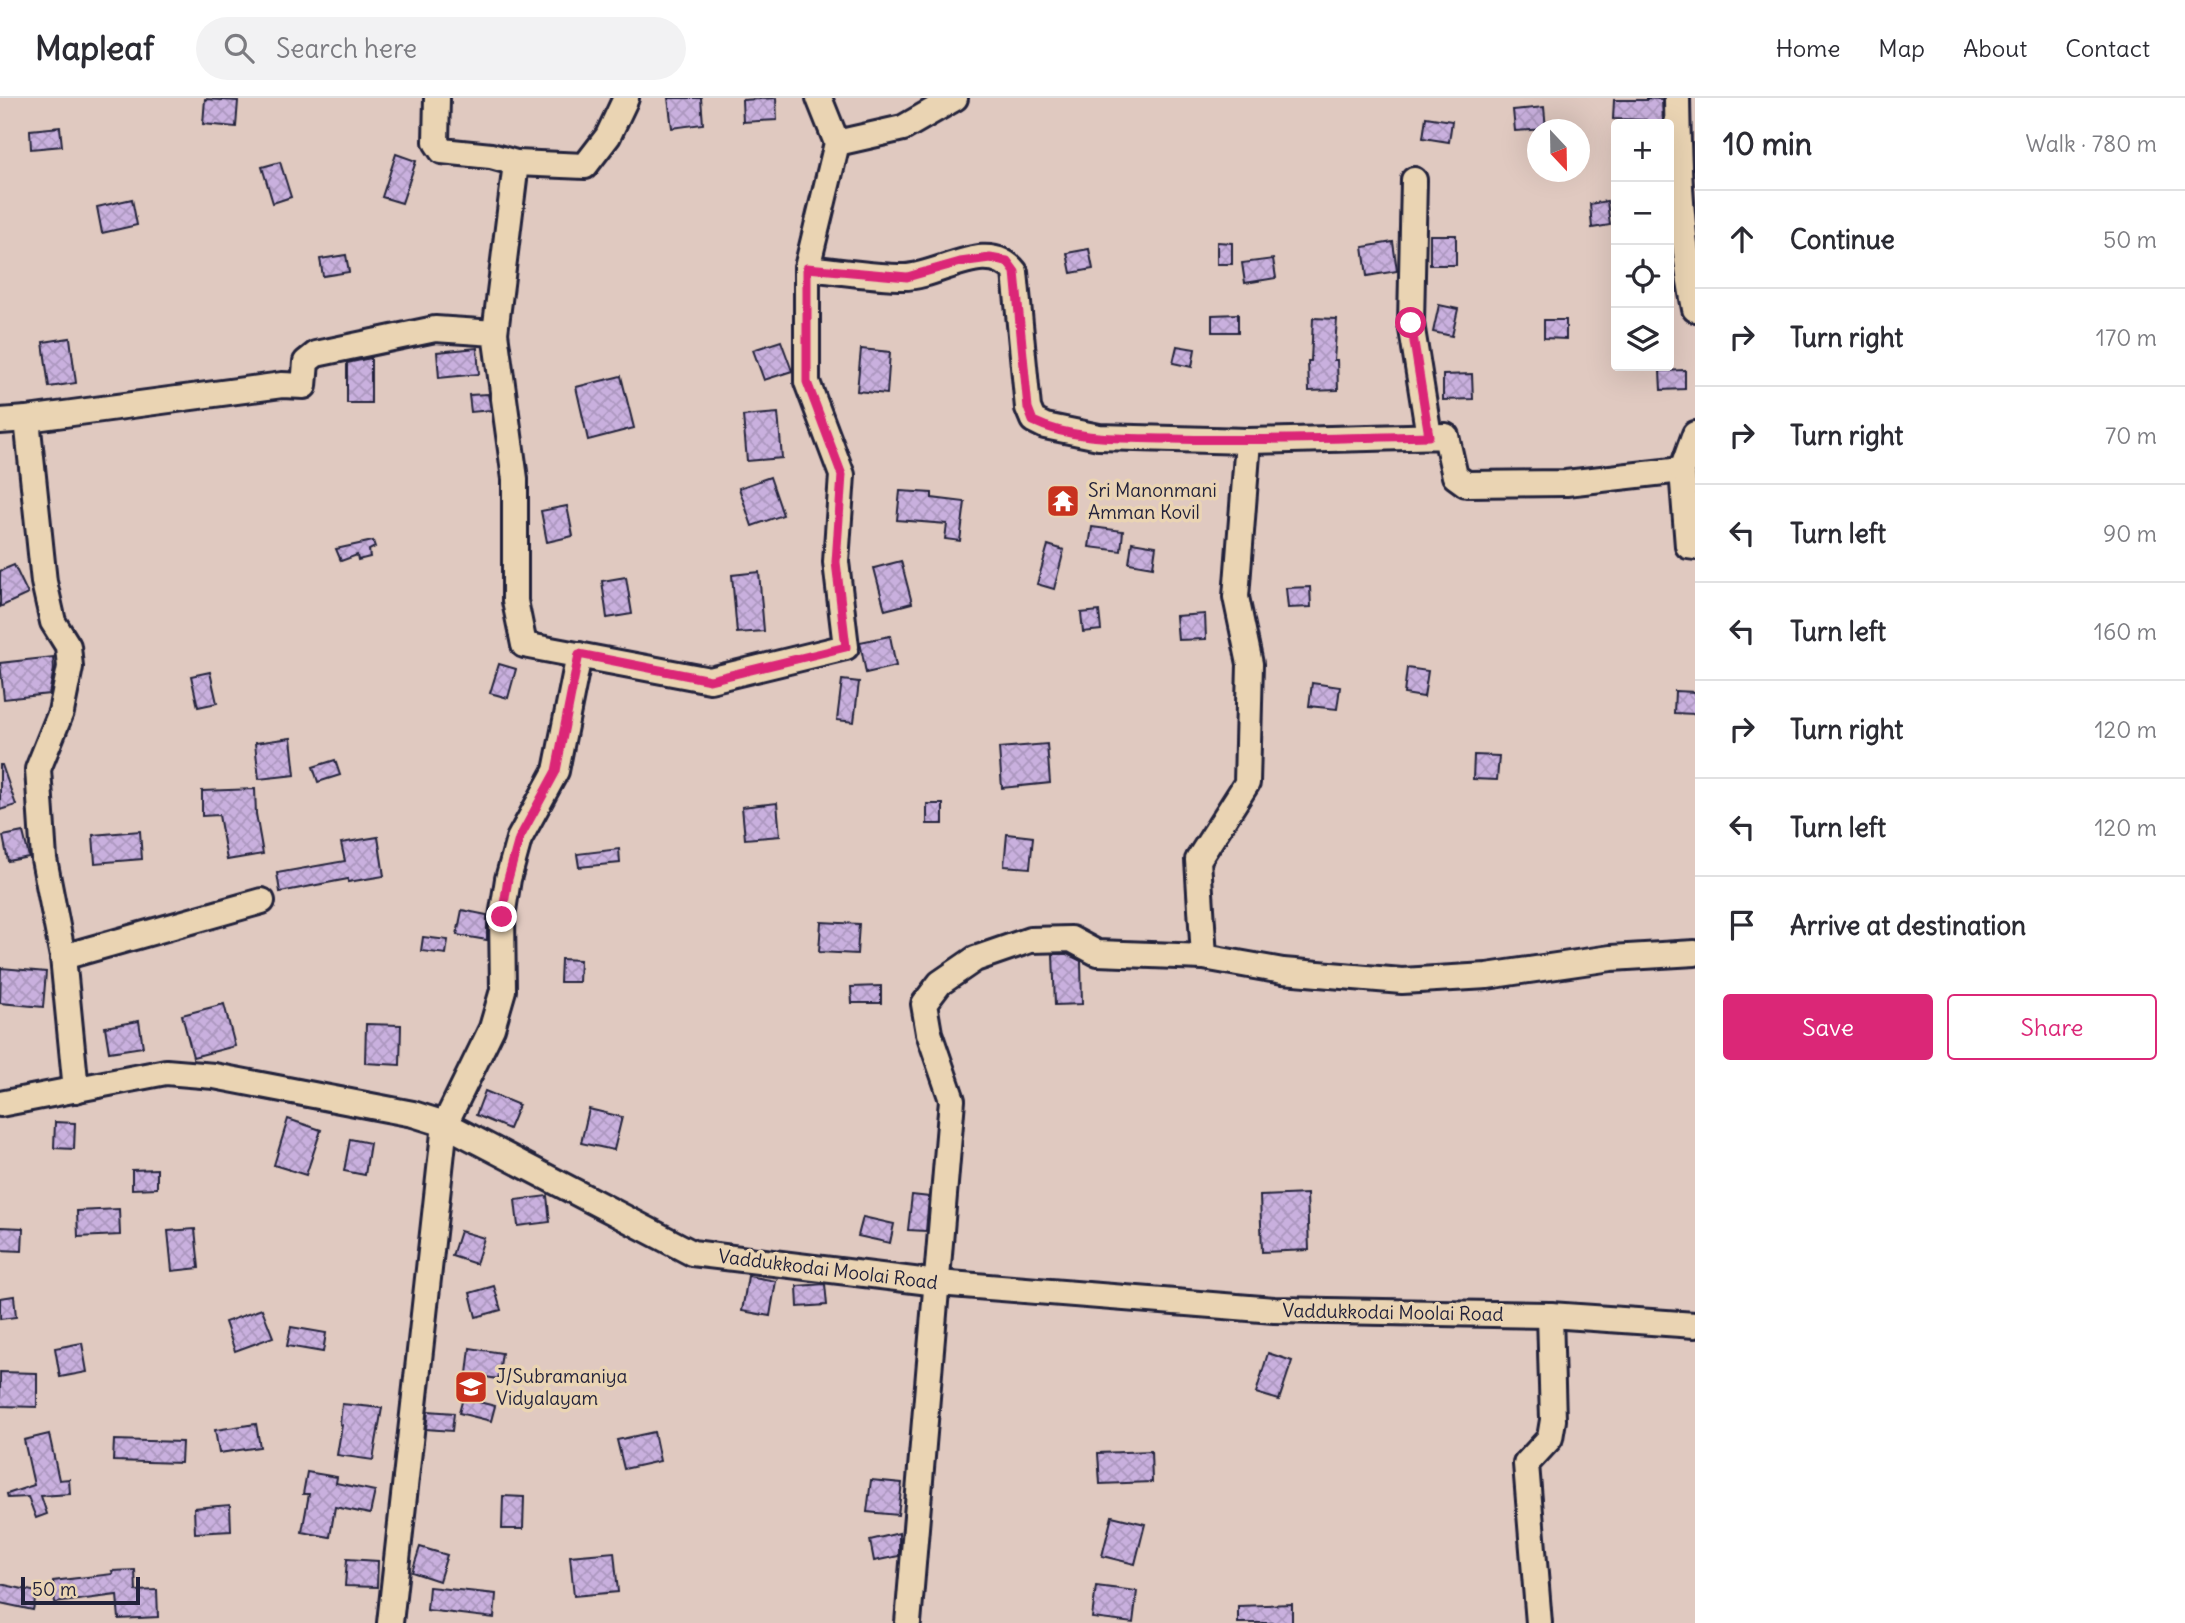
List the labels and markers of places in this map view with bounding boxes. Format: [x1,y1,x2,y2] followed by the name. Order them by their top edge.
[1088,478,1217,524] place label: Sri Manonmani Amman Kovil
[1044,482,1082,520] temple icon: Sri Manonmani Amman Kovil
[496,1364,628,1410] place label: J/Subramaniya Vidyalayam
[452,1368,490,1406] school or university icon: J/Subramaniya Vidyalayam

